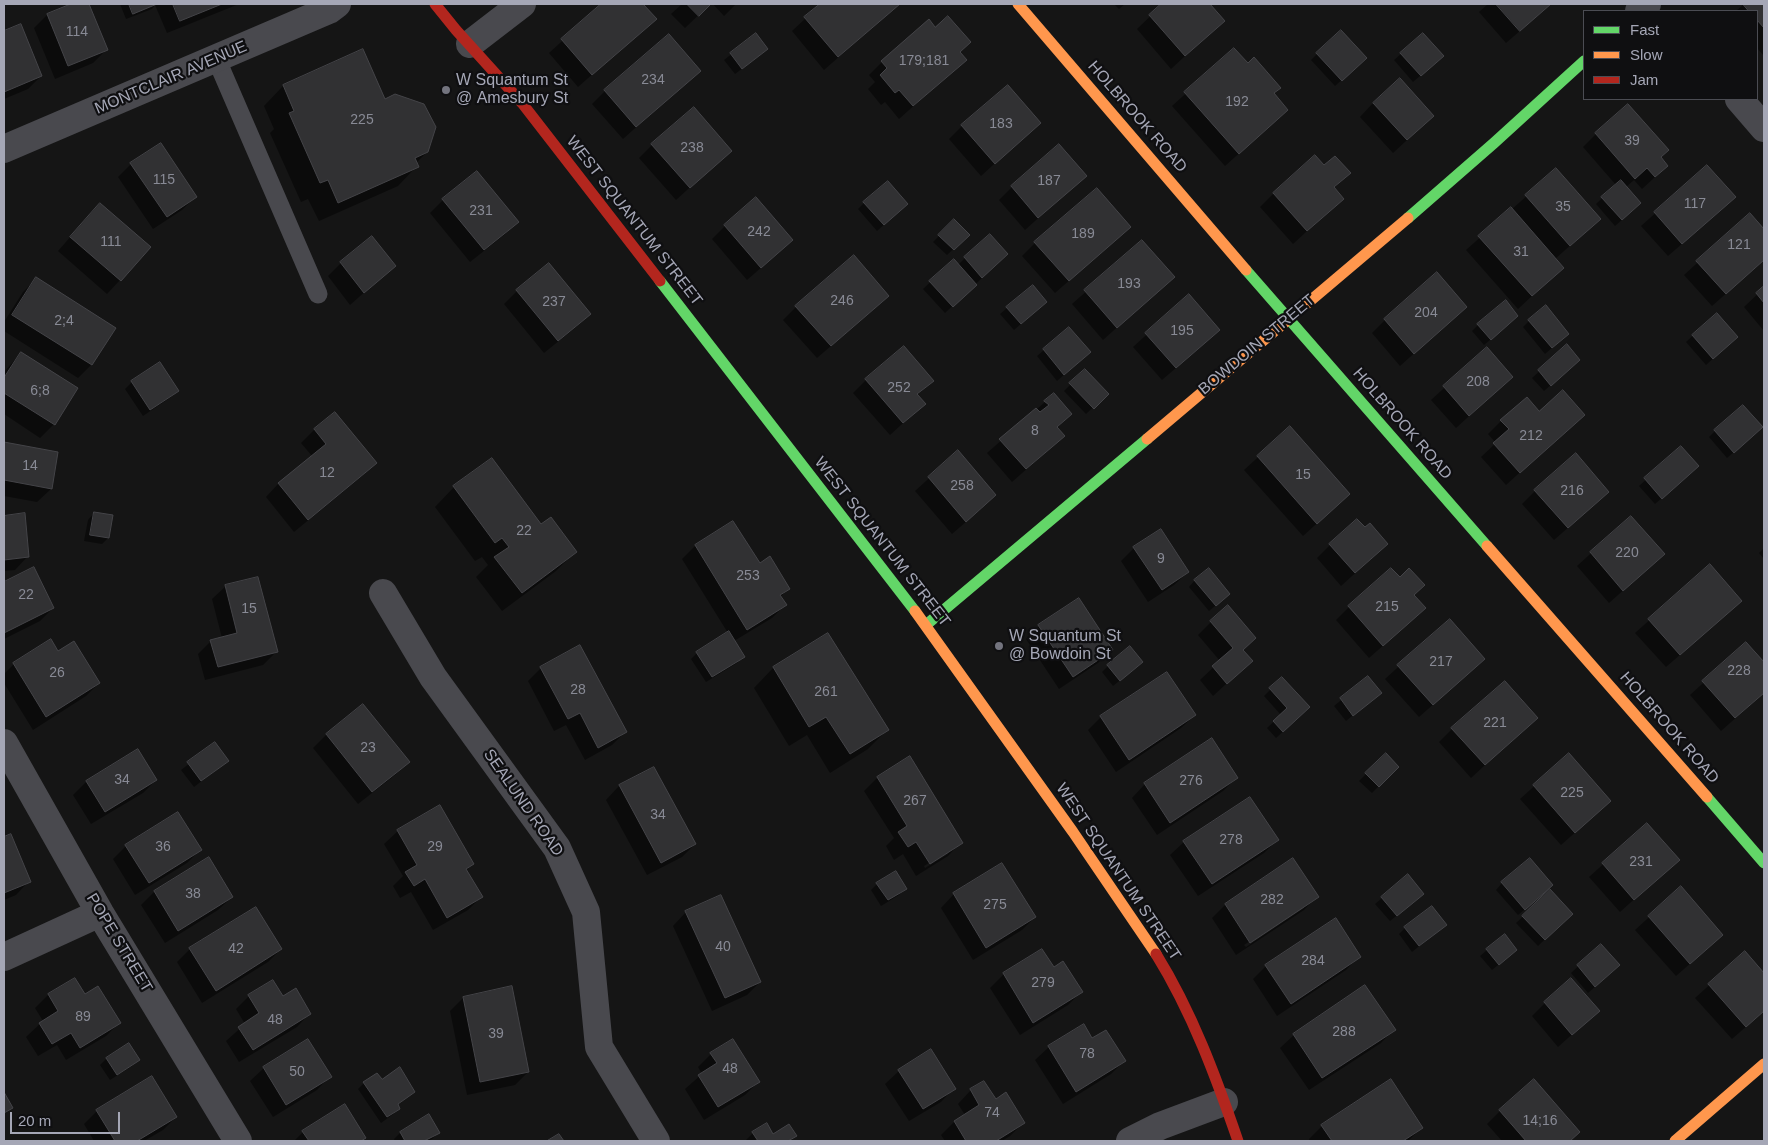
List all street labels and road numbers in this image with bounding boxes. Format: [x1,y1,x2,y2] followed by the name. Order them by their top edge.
[92,37,250,119] street label: MONTCLAIR AVENUE
[1083,57,1191,177] street label: HOLBROOK ROAD
[562,132,706,310] street label: WEST SQUANTUM STREET
[1195,291,1319,399] street label: BOWDOIN STREET
[1348,364,1456,484] street label: HOLBROOK ROAD
[810,453,954,631] street label: WEST SQUANTUM STREET
[1615,668,1723,788] street label: HOLBROOK ROAD
[479,746,567,860] street label: SEALUND ROAD
[1051,780,1185,964] street label: WEST SQUANTUM STREET
[82,890,156,996] street label: POPE STREET

